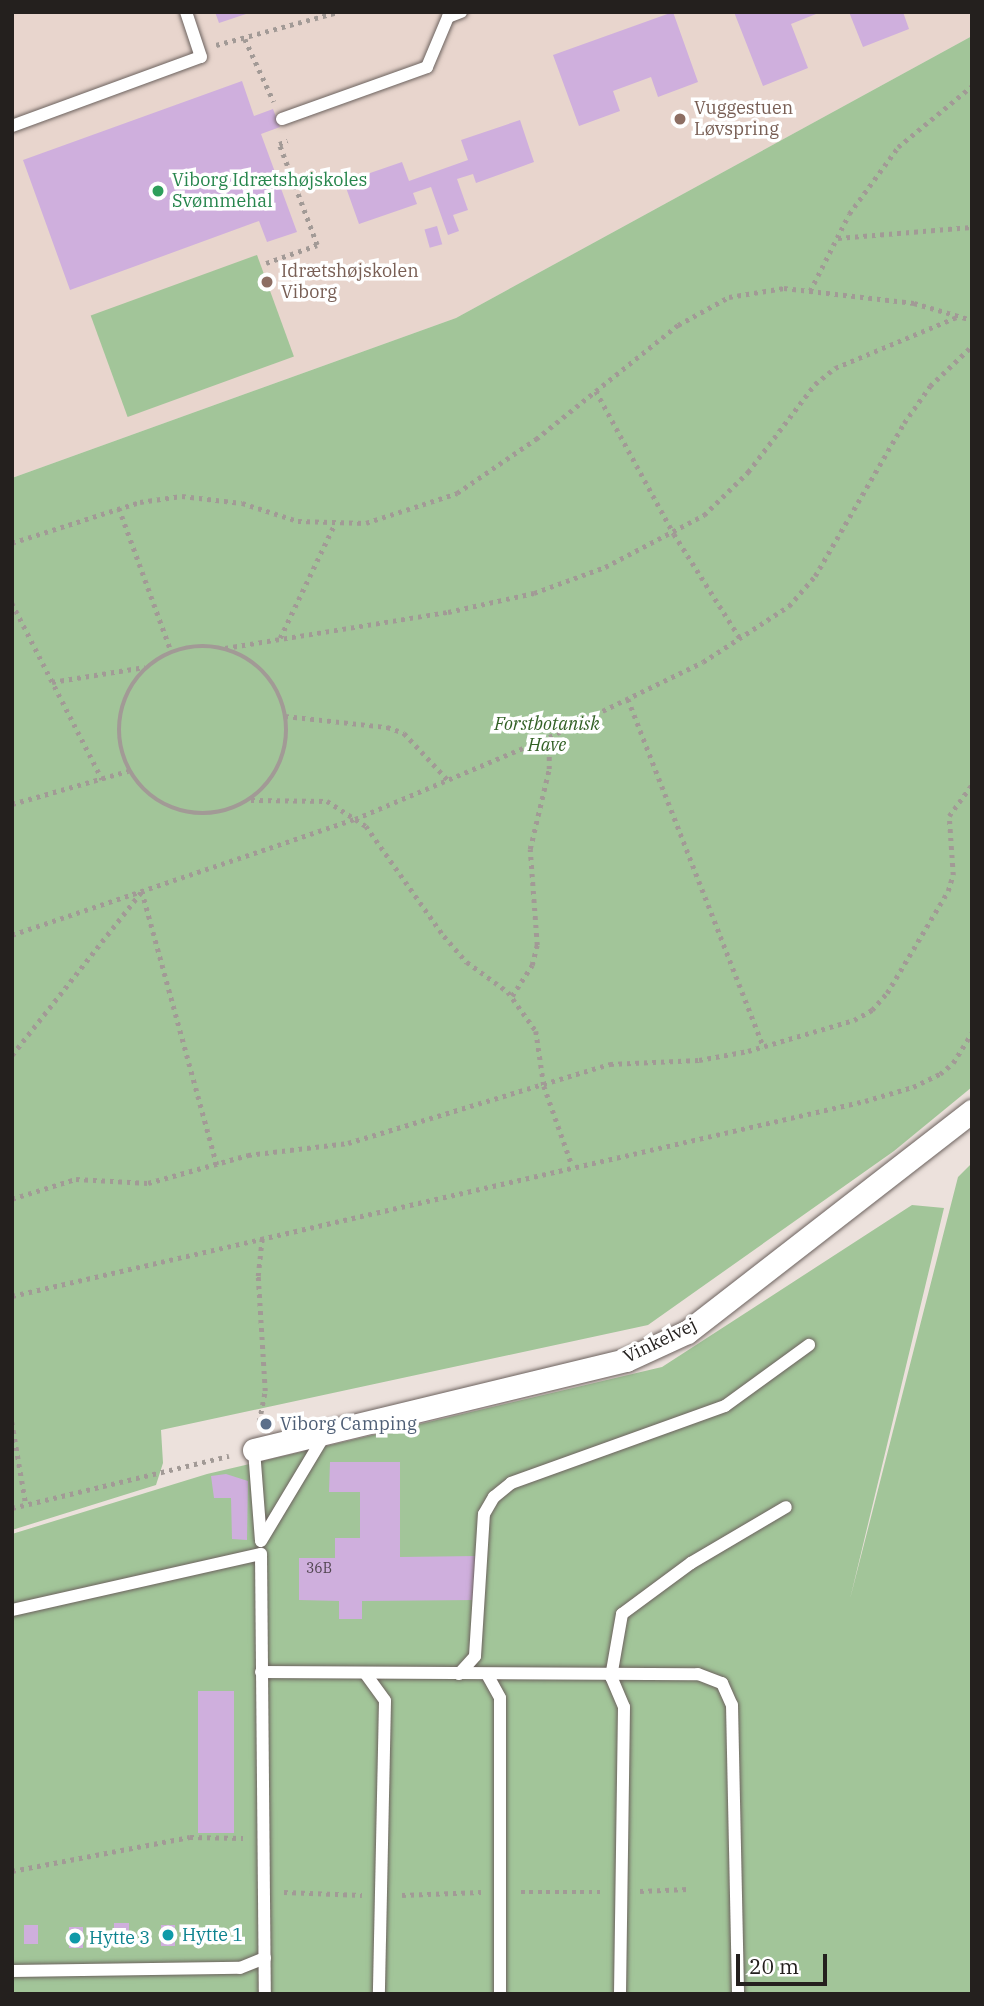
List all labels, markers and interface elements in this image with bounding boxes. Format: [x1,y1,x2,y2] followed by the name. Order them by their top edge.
[694,98,793,140] place label: Vuggestuen Løvspring
[672,111,688,127] marker: Vuggestuen Løvspring
[172,170,367,212] place label: Viborg Idrætshøjskoles Svømmehal
[150,183,166,199] marker: Viborg Idrætshøjskoles Svømmehal
[281,261,419,304] place label: Idrætshøjskolen Viborg
[259,274,275,290] marker: Idrætshøjskolen Viborg
[494,714,600,756] park label: Forstbotanisk Have
[620,1314,700,1368] street label: Vinkelvej
[280,1413,417,1435] place label: Viborg Camping
[258,1416,274,1432] marker: Viborg Camping
[306,1560,332,1576] house number: 36B
[182,1924,243,1946] place label: Hytte 1
[89,1927,150,1949] place label: Hytte 3
[160,1927,176,1943] marker: Hytte 1
[67,1930,83,1946] marker: Hytte 3
[739,1940,830,1984] scale bar
[749,1952,799,1980] text: 20 m

